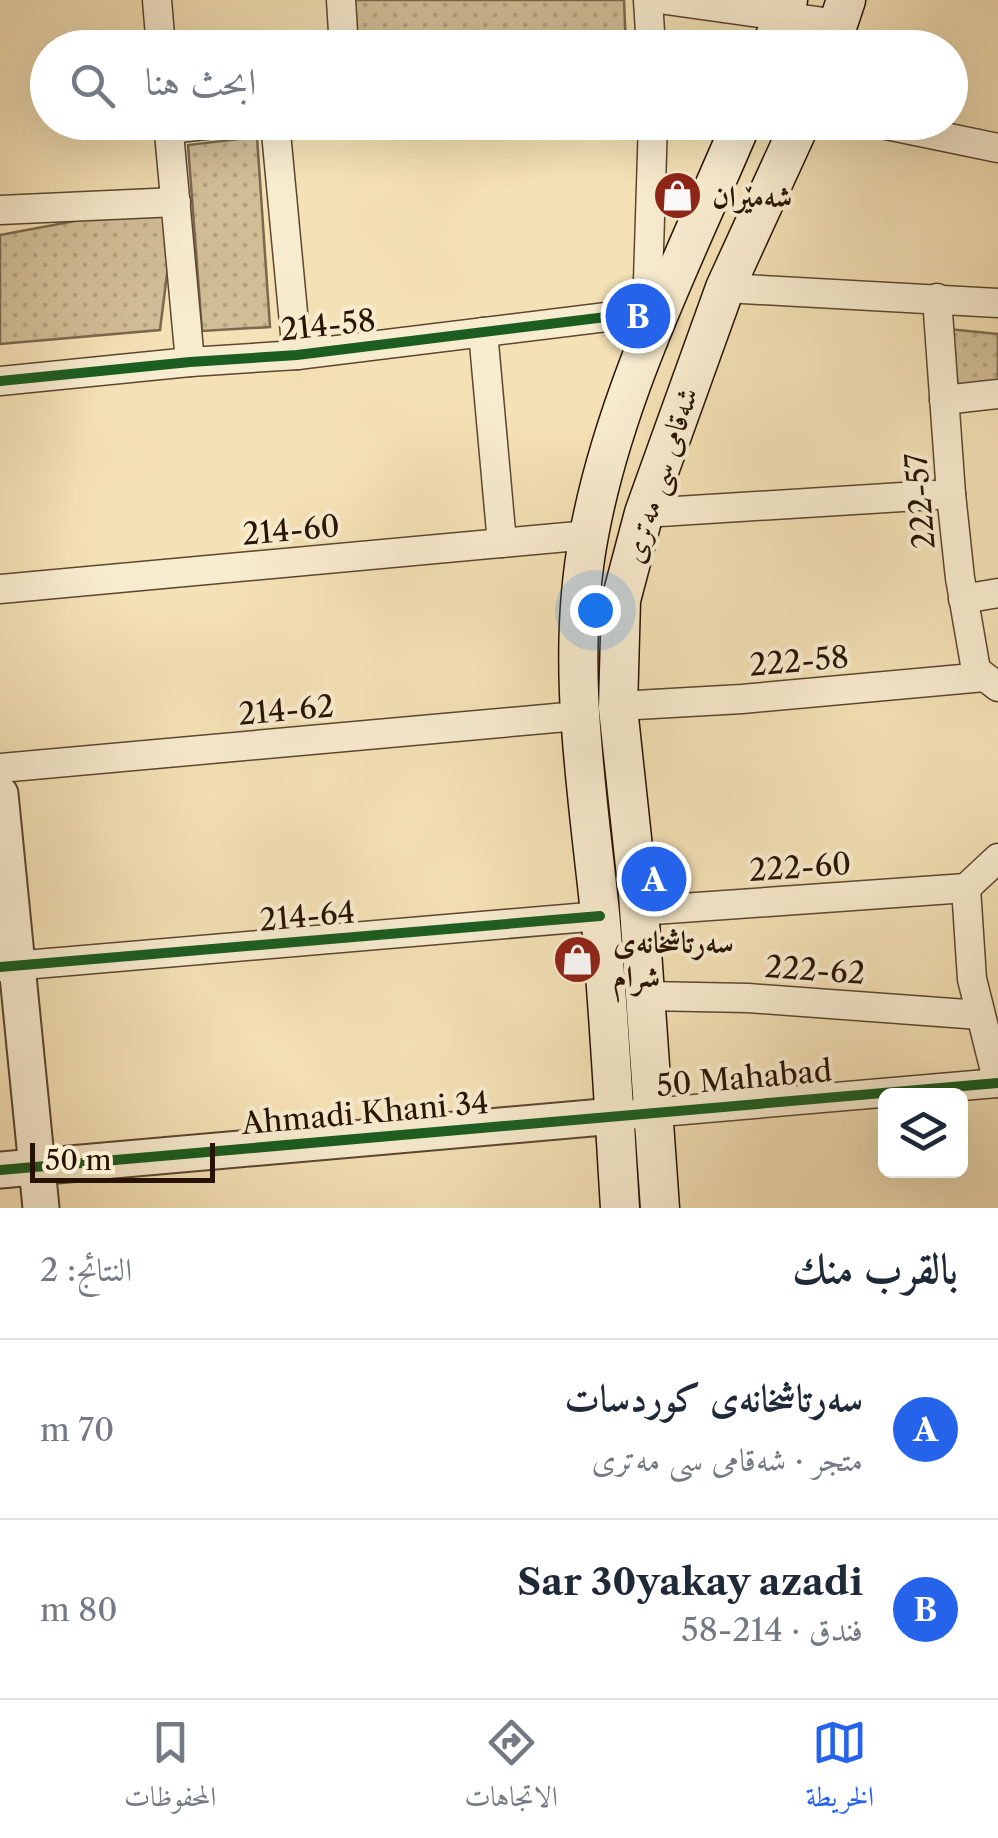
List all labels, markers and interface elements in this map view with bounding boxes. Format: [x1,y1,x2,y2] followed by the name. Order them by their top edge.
[30,30,968,140] search box
[65,58,120,113] icon: search
[145,58,256,105] text: ابحث هنا
[651,170,703,222] shop icon: شەمێران
[712,178,792,215] place label: شەمێران
[606,278,670,354] pin: B
[279,302,377,348] street label: 214-58
[614,383,709,568] street label: شەقامی سی مەتری
[897,451,943,551] street label: 222-57
[241,507,341,553] street label: 214-60
[570,585,621,636] your location
[748,638,850,684] street label: 222-58
[237,687,335,733] street label: 214-62
[622,842,686,916] pin: A
[748,845,852,889] street label: 222-60
[258,893,356,939] street label: 214-64
[613,924,734,1003] place label: سە‌رتاشخانە‌ی شرام
[552,933,604,985] shop icon: سە‌رتاشخانە‌ی شرام
[764,948,866,992] street label: 222-62
[655,1052,833,1104] street label: 50 Mahabad
[239,1084,490,1142] street label: Ahmadi Khani 34
[878,1088,968,1178] map controls
[878,1088,968,1178] button: layers
[30,1138,215,1182] scale bar
[45,1143,112,1177] text: 50 m
[792,1242,958,1294] text: بالقرب منك
[40,1250,132,1289] text: النتائج: 2
[565,1374,863,1421] text: سە‌رتاشخانە‌ی كوردسات
[40,1410,114,1449] text: 70 m
[913,1410,938,1449] text: A
[592,1440,863,1479] text: متجر · شەقامی سی مەتری
[517,1558,863,1605] text: Sar 30yakay azadi
[40,1590,118,1629] text: 80 m
[914,1590,937,1629] text: B
[681,1610,863,1649] text: فندق · 214-58
[124,1715,216,1824] tab: المحفوظات
[464,1715,558,1824] tab: الاتجاهات
[806,1715,874,1824] tab: الخريطة

